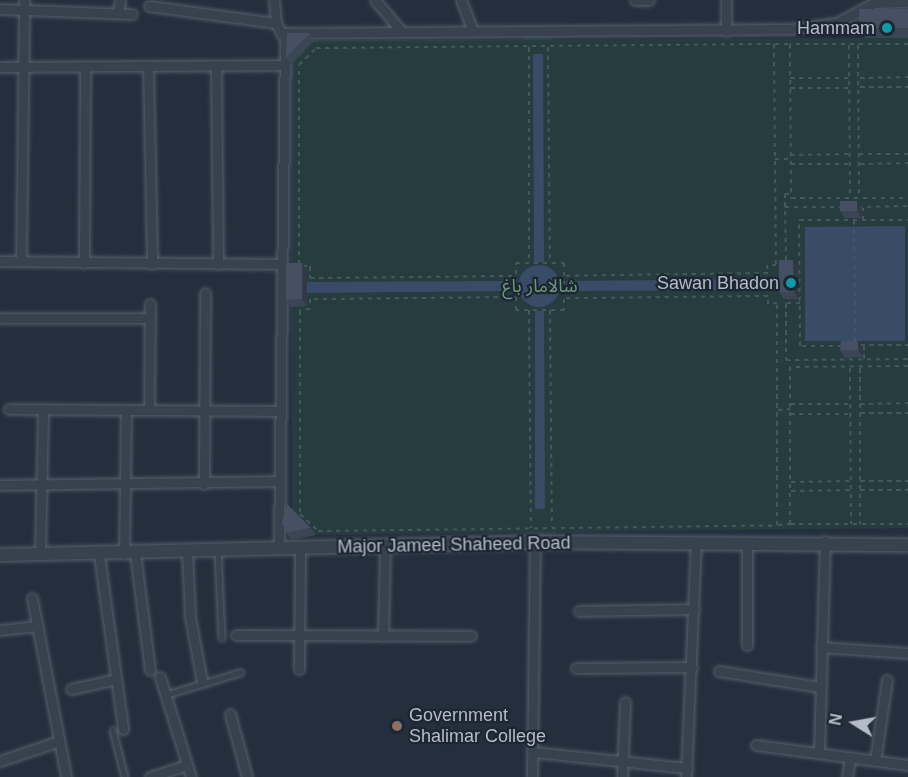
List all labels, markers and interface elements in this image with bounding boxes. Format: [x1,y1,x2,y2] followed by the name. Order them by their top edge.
[797,17,875,39] place label: Hammam
[880,21,894,35] marker: Hammam
[657,272,779,294] place label: Sawan Bhadon
[502,275,578,297] park label: شالامار باغ
[784,276,798,290] marker: Sawan Bhadon
[337,532,571,558] street label: Major Jameel Shaheed Road
[824,693,884,753] north arrow
[409,705,546,748] place label: Government Shalimar College
[826,712,845,727] text: N
[390,719,404,733] marker: Government Shalimar College

